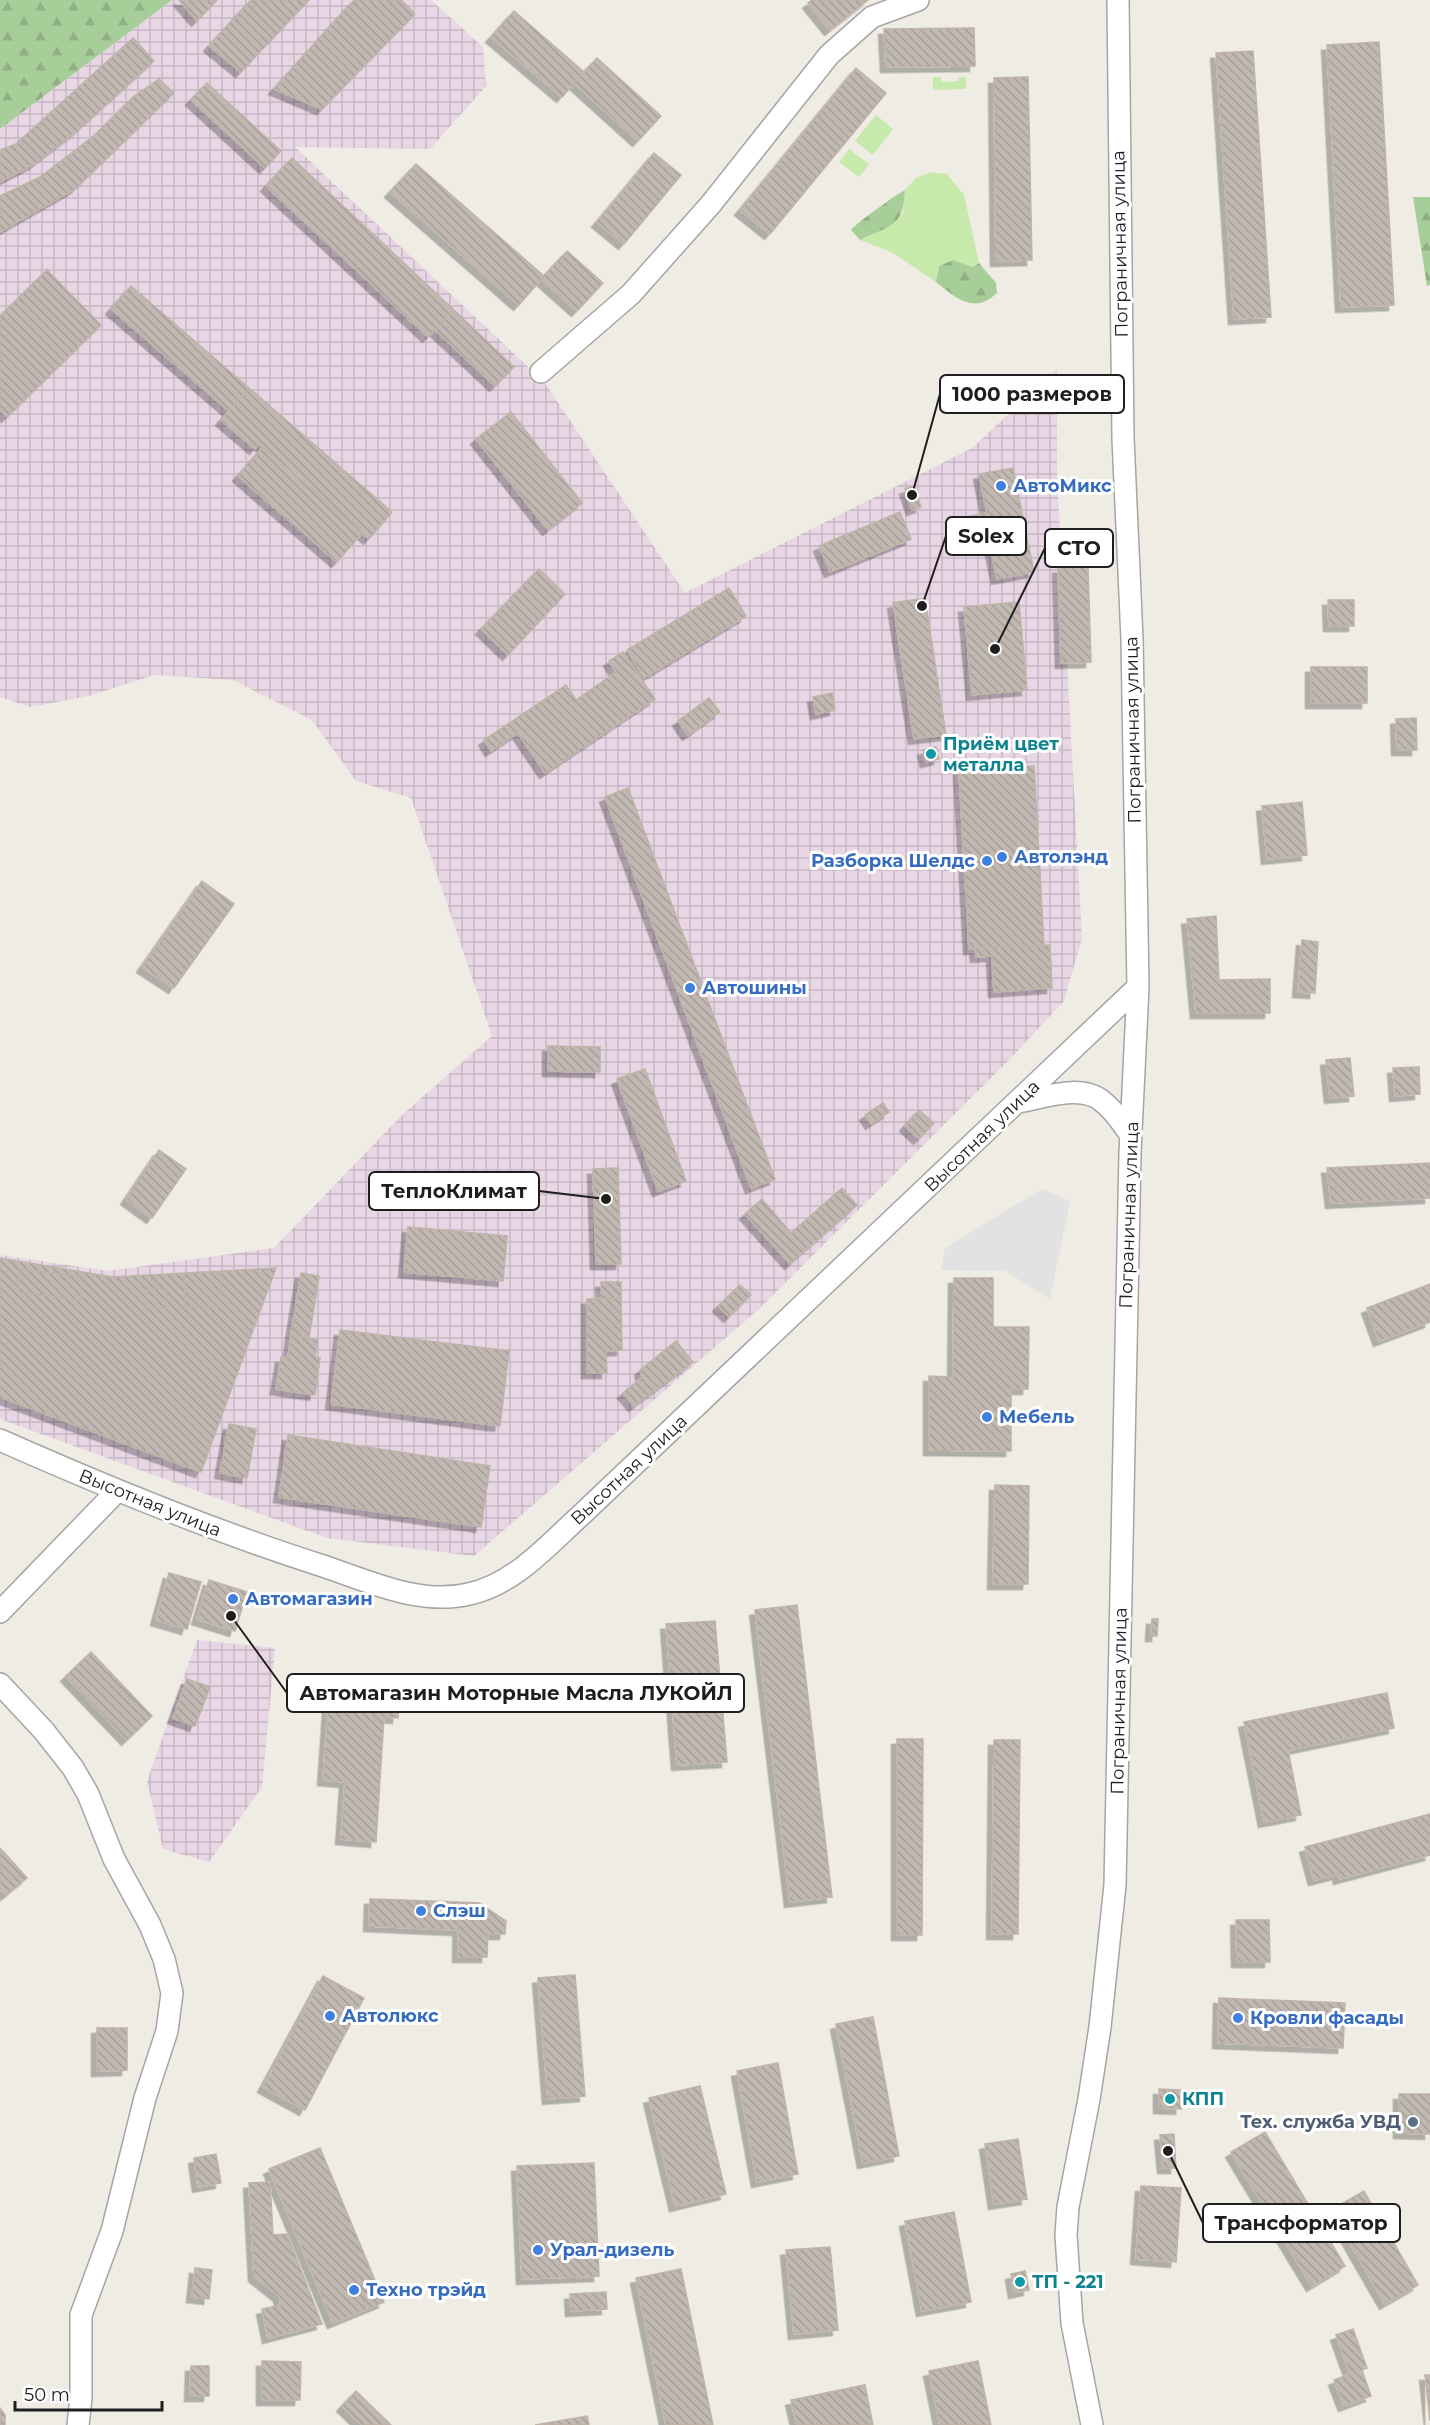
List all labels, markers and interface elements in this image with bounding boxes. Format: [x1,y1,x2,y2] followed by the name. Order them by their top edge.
[1107,150,1133,338] street label: Пограничная улица
[940,375,1124,413] callout: 1000 размеров
[952,382,1112,406] text: 1000 размеров
[1013,475,1112,497] place label: АвтоМикс
[994,479,1008,493] marker: АвтоМикс
[946,517,1026,555] callout: Solex
[958,524,1014,548] text: Solex
[1045,529,1113,567] callout: СТО
[1057,536,1101,560] text: СТО
[1120,636,1146,824] street label: Пограничная улица
[943,733,1059,776] place label: Приём цвет металла
[924,747,938,761] marker: Приём цвет металла
[1014,846,1109,868] place label: Автолэнд
[811,850,975,872] place label: Разборка Шелдс
[995,850,1009,864] marker: Автолэнд
[980,854,994,868] marker: Разборка Шелдс
[702,977,807,999] place label: Автошины
[683,981,697,995] marker: Автошины
[920,1075,1044,1197] street label: Высотная улица
[1115,1121,1143,1309] street label: Пограничная улица
[369,1172,539,1210] callout: ТеплоКлимат
[381,1179,527,1203] text: ТеплоКлимат
[999,1406,1074,1428] place label: Мебель
[566,1410,692,1530] street label: Высотная улица
[980,1410,994,1424] marker: Мебель
[76,1464,224,1542] street label: Высотная улица
[245,1588,373,1610] place label: Автомагазин
[226,1592,240,1606] marker: Автомагазин
[1106,1607,1132,1795] street label: Пограничная улица
[287,1674,744,1712] callout: Автомагазин Моторные Масла ЛУКОЙЛ
[299,1681,733,1705] text: Автомагазин Моторные Масла ЛУКОЙЛ
[433,1900,486,1922] place label: Слэш
[414,1904,428,1918] marker: Слэш
[342,2005,439,2027] place label: Автолюкс
[1250,2007,1404,2029] place label: Кровли фасады
[323,2009,337,2023] marker: Автолюкс
[1231,2011,1245,2025] marker: Кровли фасады
[1182,2088,1224,2110] place label: КПП
[1163,2092,1177,2106] marker: КПП
[1240,2111,1401,2133] place label: Тех. служба УВД
[1406,2115,1420,2129] marker: Тех. служба УВД
[1203,2204,1400,2242] callout: Трансформатор
[1214,2211,1388,2235] text: Трансформатор
[550,2239,674,2261] place label: Урал-дизель
[531,2243,545,2257] marker: Урал-дизель
[1032,2271,1104,2293] place label: ТП - 221
[1013,2275,1027,2289] marker: ТП - 221
[366,2279,486,2301] place label: Техно трэйд
[347,2283,361,2297] marker: Техно трэйд
[15,2374,162,2412] scale bar
[24,2384,70,2406] text: 50 m

